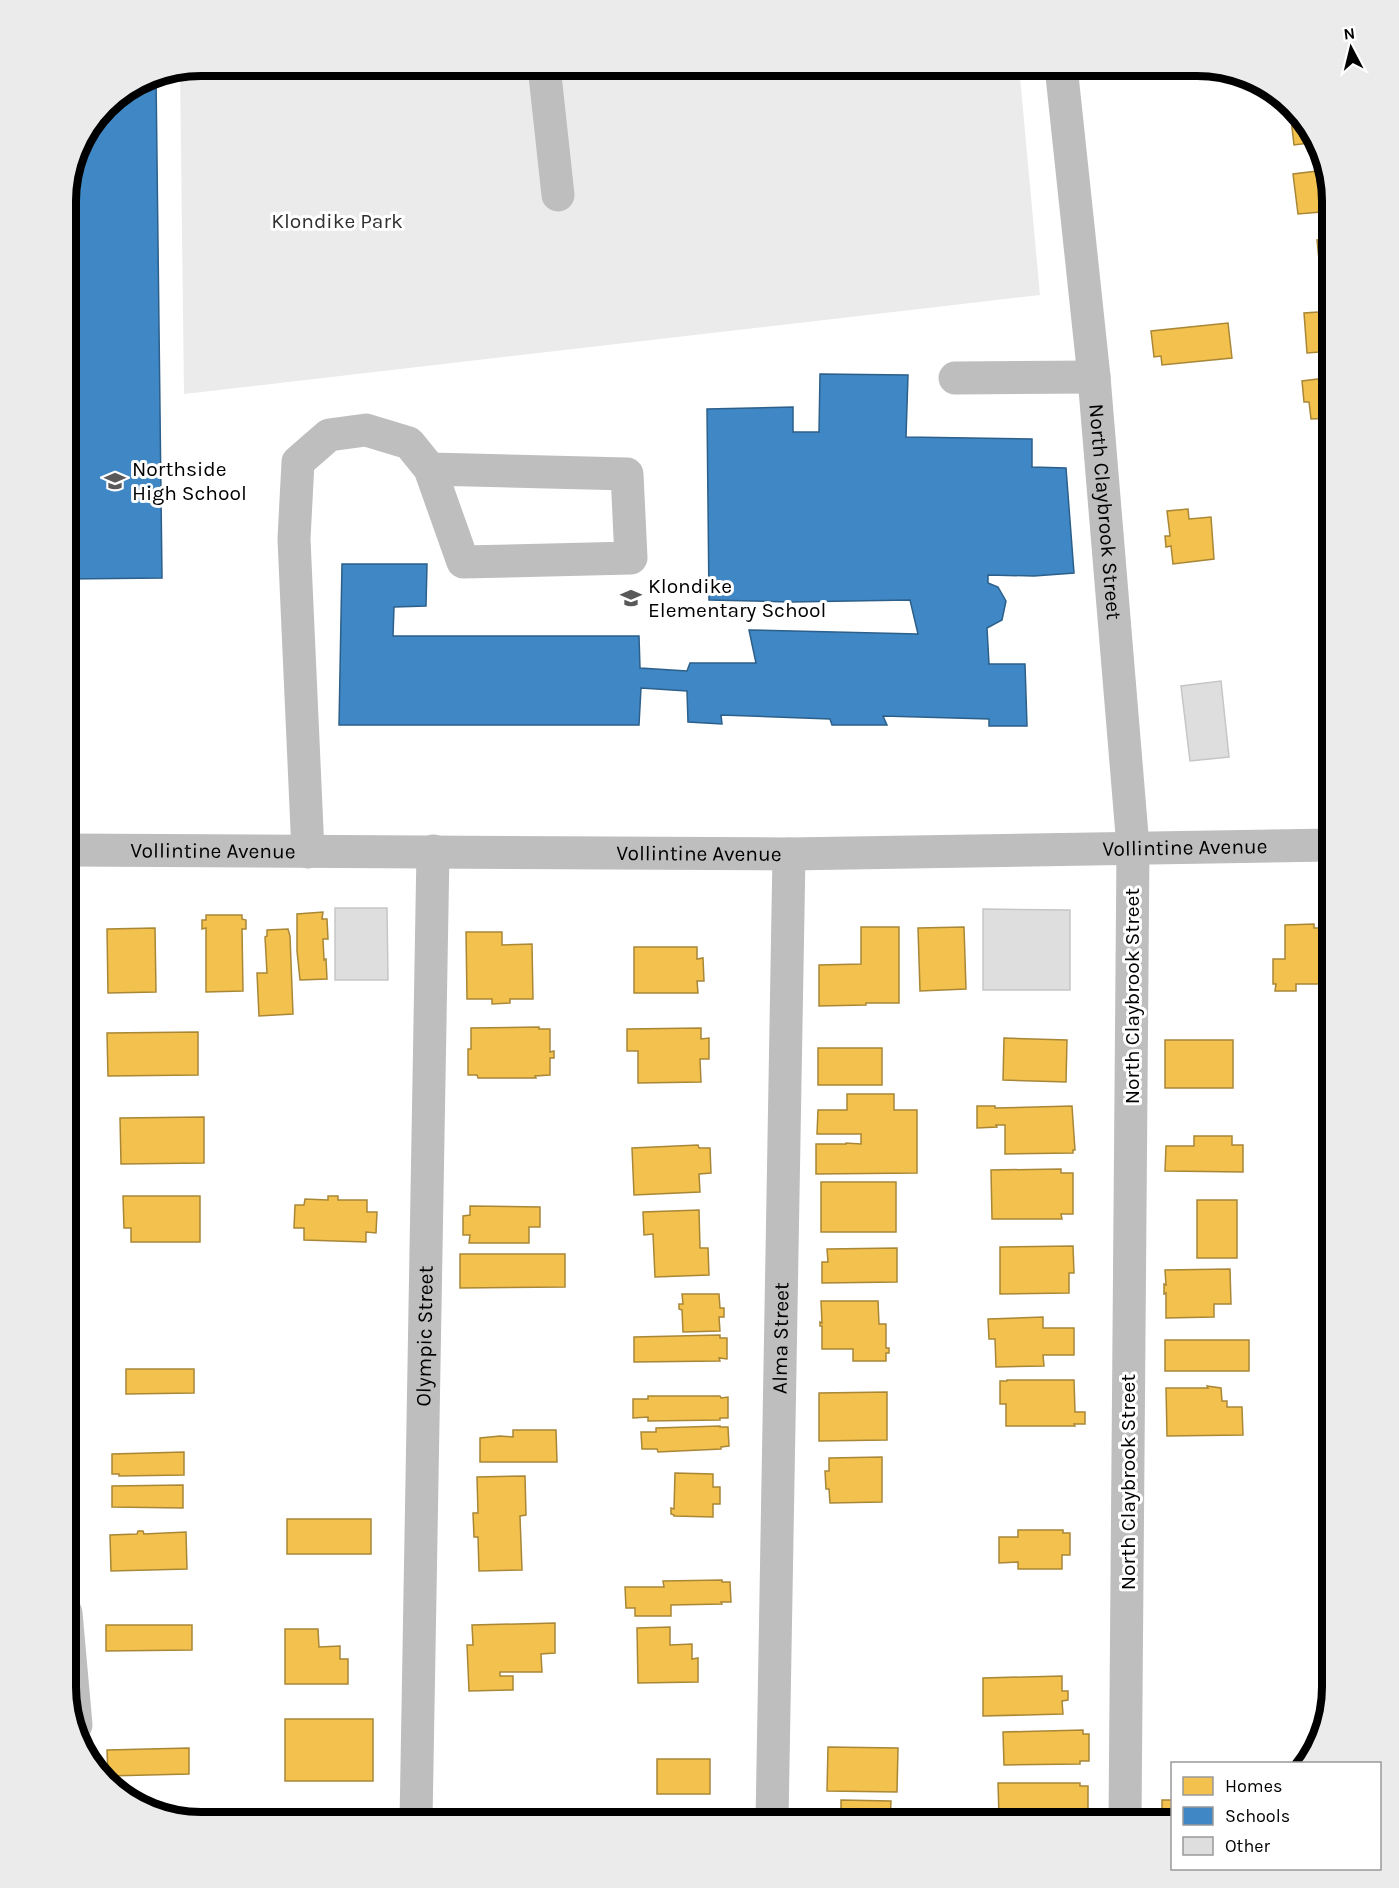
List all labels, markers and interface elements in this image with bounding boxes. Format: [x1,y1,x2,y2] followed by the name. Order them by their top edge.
[1321,18,1381,78] north arrow
[1342,23,1356,44] text: N
[271,209,403,233] park label: Klondike Park
[1084,403,1126,621] street label: North Claybrook Street
[132,457,247,505] place label: Northside High School
[103,469,127,493] school or university icon: Northside High School
[648,574,826,622] place label: Klondike Elementary School
[619,586,643,610] school or university icon: Klondike Elementary School
[1102,834,1268,861] street label: Vollintine Avenue
[130,838,296,863] street label: Vollintine Avenue
[616,841,782,866] street label: Vollintine Avenue
[1120,888,1144,1104] street label: North Claybrook Street
[411,1265,438,1407] street label: Olympic Street
[768,1282,793,1394] street label: Alma Street
[1116,1374,1140,1590] street label: North Claybrook Street
[1171,1762,1381,1870] legend
[1225,1775,1282,1797] text: Homes
[1225,1805,1290,1827] text: Schools
[1225,1835,1270,1857] text: Other

